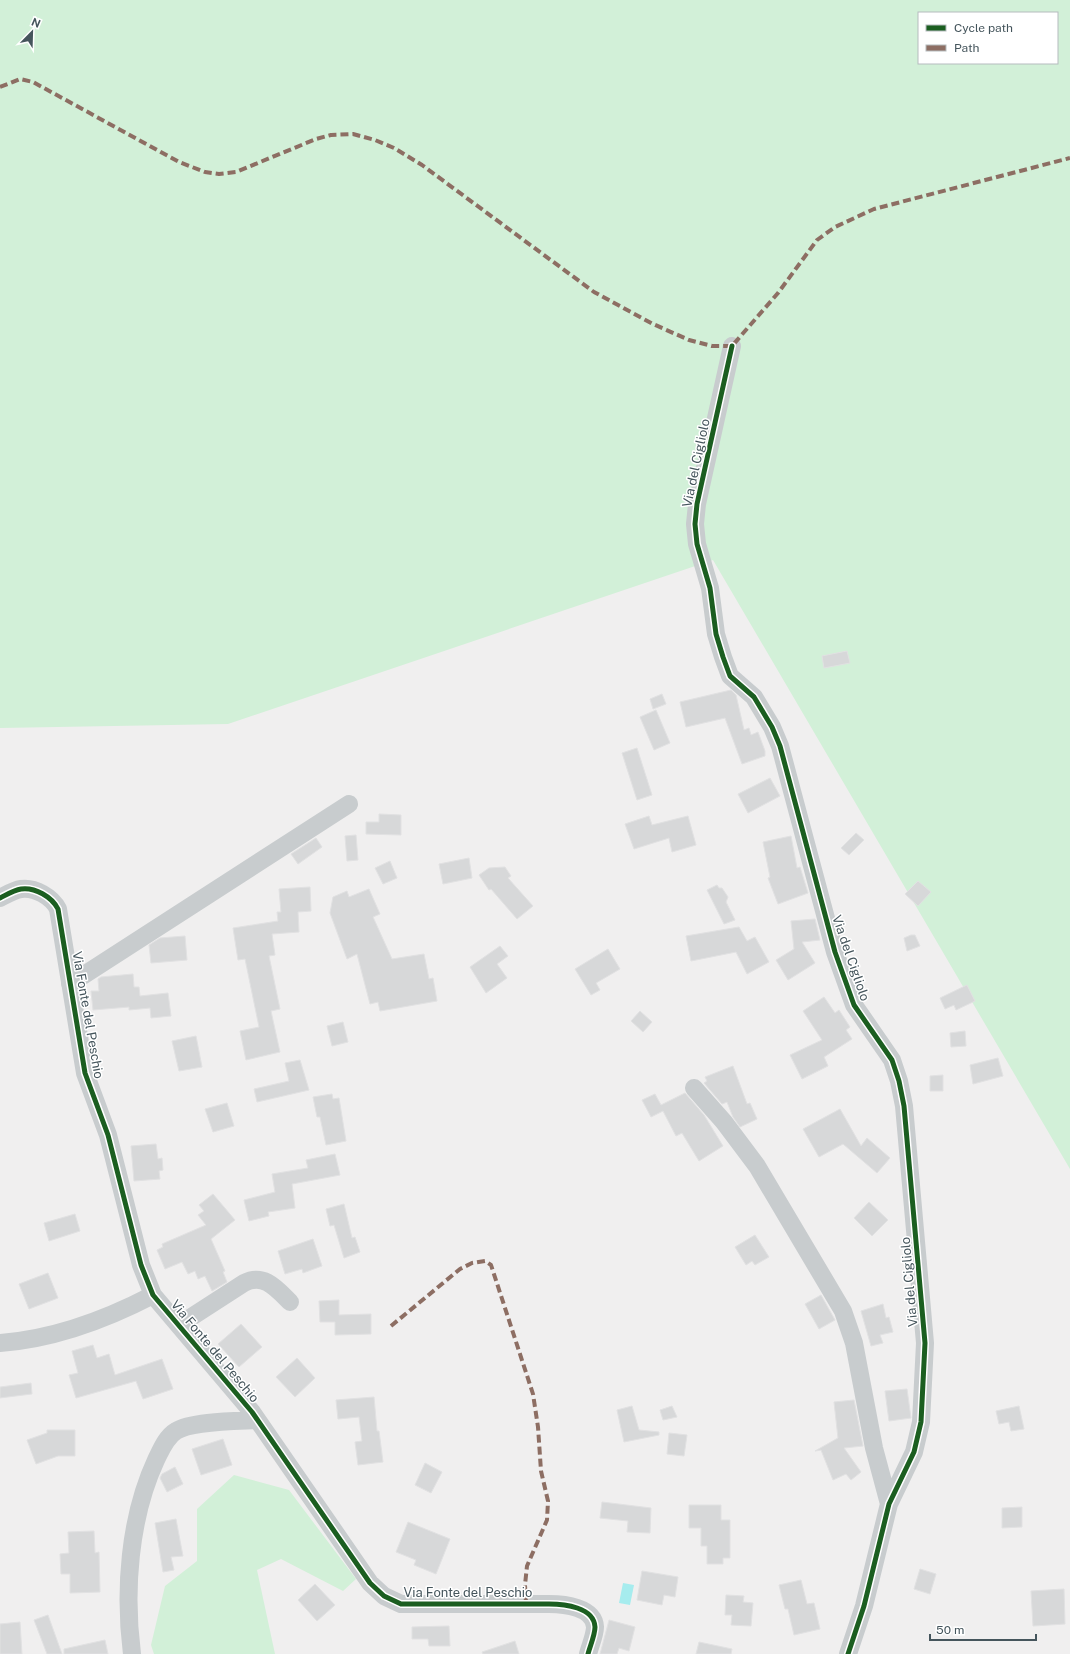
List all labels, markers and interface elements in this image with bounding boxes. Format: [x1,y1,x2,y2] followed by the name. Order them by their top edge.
[12,12,52,52] north arrow
[918,12,1058,64] legend
[30,16,42,30] text: N
[954,21,1013,35] text: Cycle path
[954,41,980,55] text: Path
[679,417,713,509] street label: Via del Cigliolo
[829,913,873,1003] street label: Via del Cigliolo
[69,950,107,1080] street label: Via Fonte del Peschio
[898,1237,920,1327] street label: Via del Cigliolo
[168,1297,262,1405] street label: Via Fonte del Peschio
[404,1585,532,1600] street label: Via Fonte del Peschio
[930,1616,1036,1642] scale bar
[936,1623,964,1637] text: 50 m

